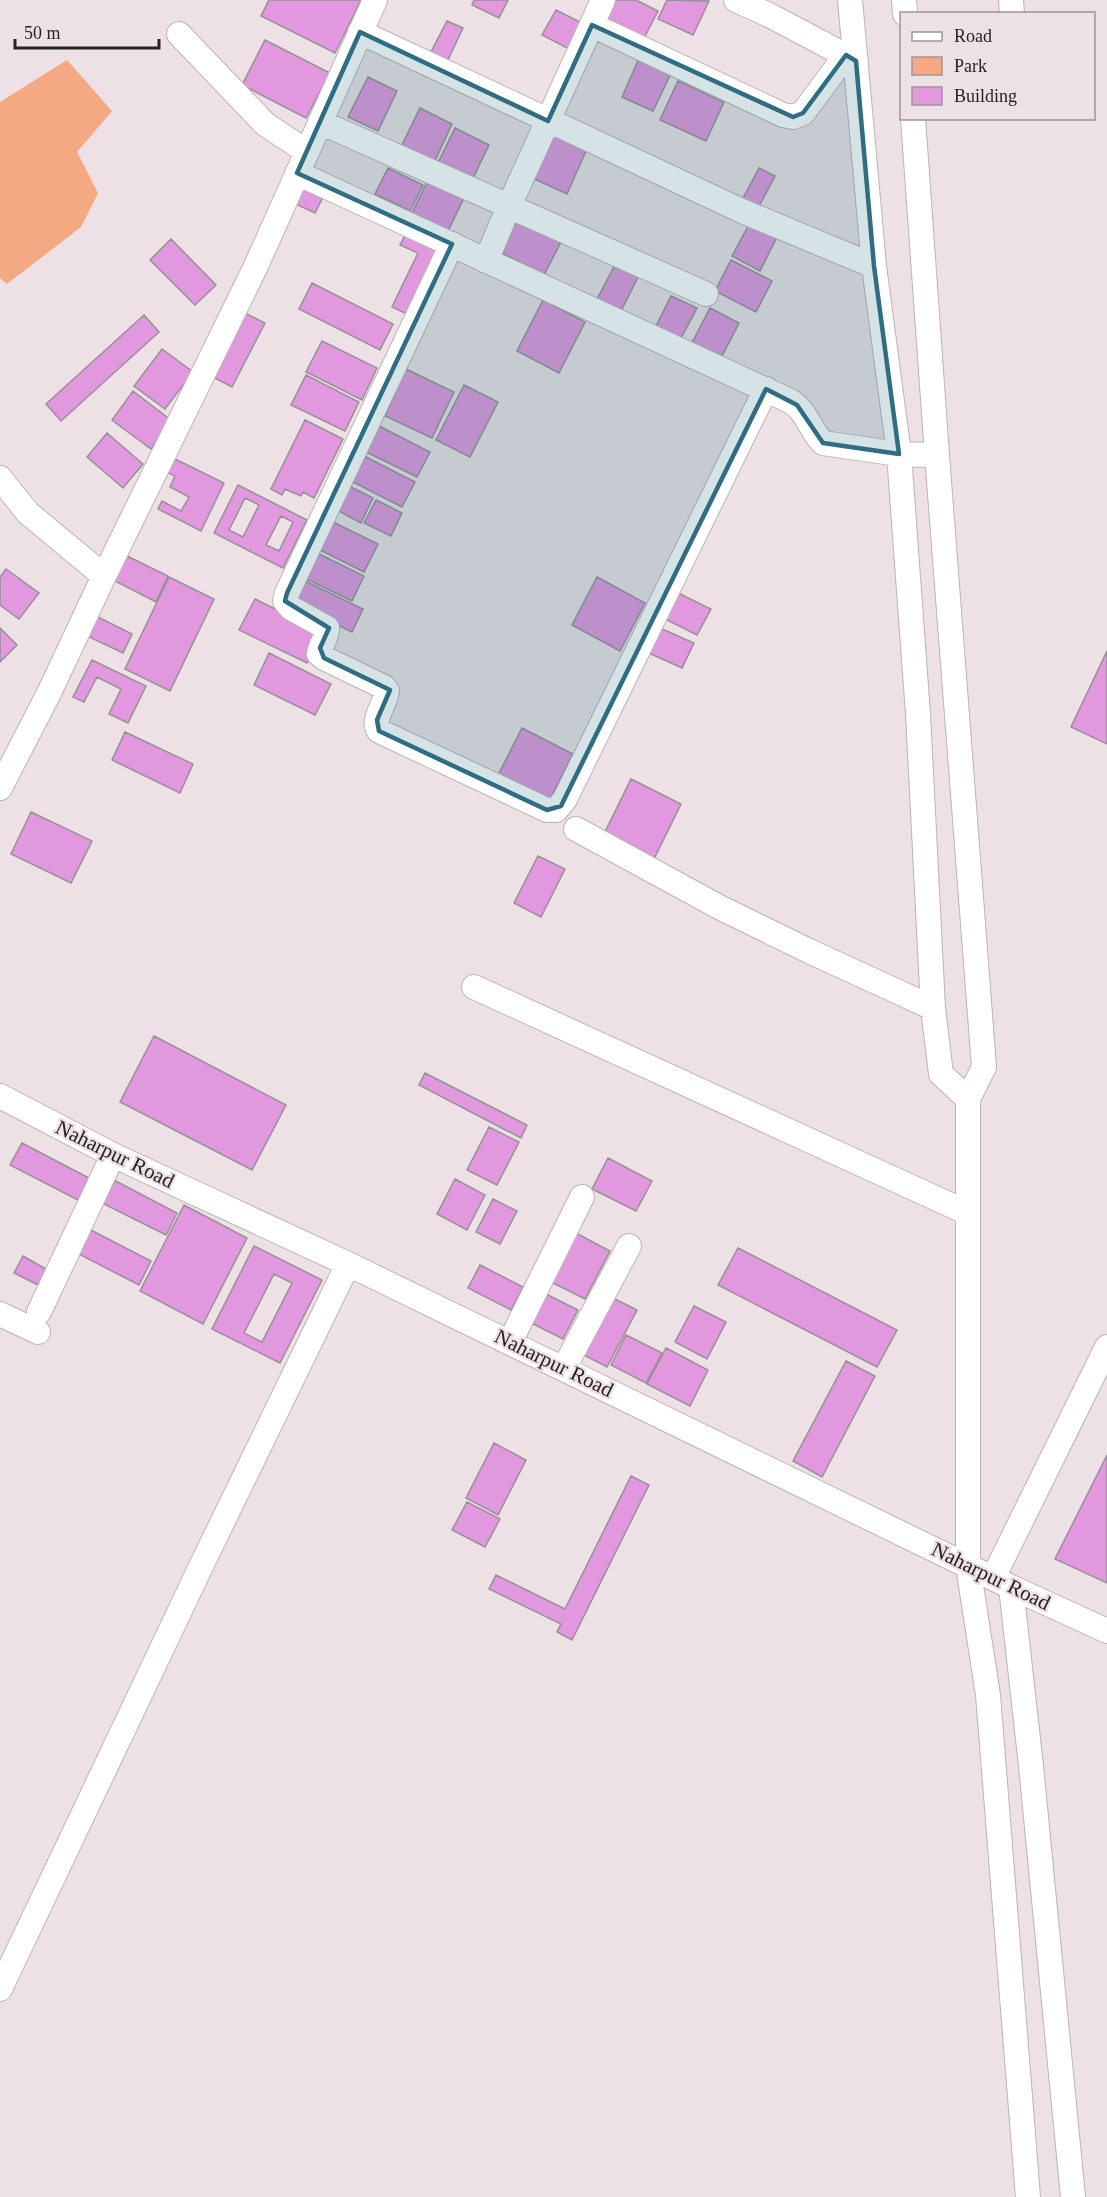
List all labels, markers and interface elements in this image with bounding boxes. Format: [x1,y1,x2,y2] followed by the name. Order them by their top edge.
[15,12,159,50] scale bar
[900,12,1095,120] legend
[24,23,61,43] text: 50 m
[954,26,992,46] text: Road
[954,56,987,76] text: Park
[954,86,1017,106] text: Building
[52,1115,179,1193] street label: Naharpur Road
[491,1324,618,1402] street label: Naharpur Road
[928,1537,1055,1615] street label: Naharpur Road

